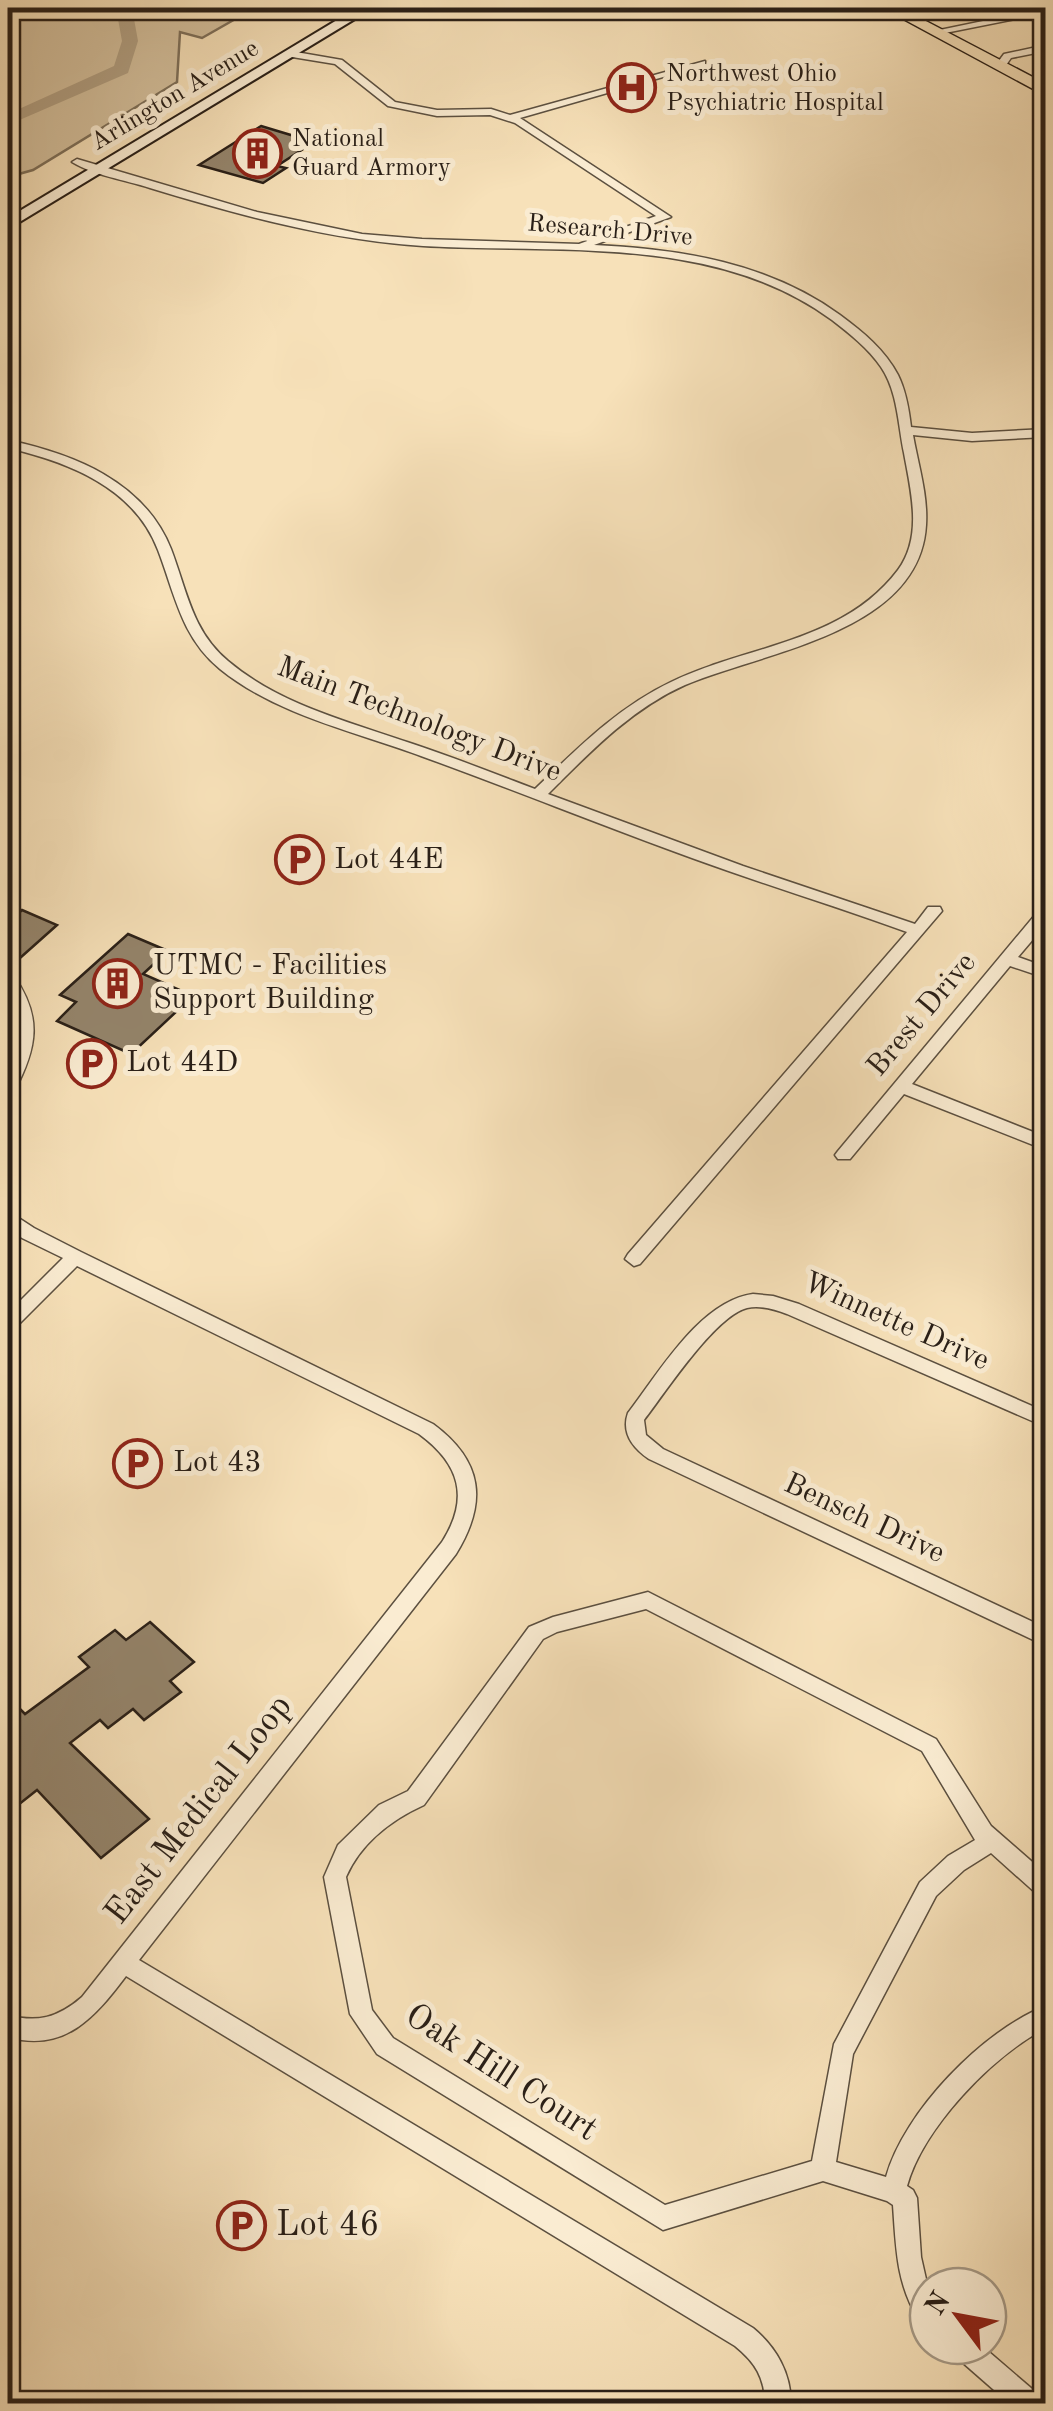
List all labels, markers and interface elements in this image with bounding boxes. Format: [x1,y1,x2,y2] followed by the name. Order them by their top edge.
[87,36,263,156] street label: Arlington Avenue
[605,62,657,114] hospital icon: Northwest Ohio Psychiatric Hospital
[666,62,884,116] place label: Northwest Ohio Psychiatric Hospital
[231,127,283,179] building icon: National Guard Armory
[292,127,451,181] place label: National Guard Armory
[526,211,694,251] street label: Research Drive
[273,652,565,788] street label: Main Technology Drive
[273,834,325,886] parking icon: Lot 44E
[334,845,443,875] place label: Lot 44E
[862,948,982,1082] street label: Brest Drive
[153,951,387,1015] place label: UTMC - Facilities Support Building
[92,957,144,1009] building icon: UTMC - Facilities Support Building
[65,1037,117,1089] parking icon: Lot 44D
[126,1048,238,1078] place label: Lot 44D
[798,1268,994,1376] street label: Winnette Drive
[112,1437,164,1489] parking icon: Lot 43
[173,1448,262,1478] place label: Lot 43
[779,1469,949,1569] street label: Bensch Drive
[99,1689,299,1931] street label: East Medical Loop
[399,1998,603,2148] street label: Oak Hill Court
[215,2199,267,2251] parking icon: Lot 46
[276,2208,379,2243] place label: Lot 46
[908,2266,1008,2366] north arrow
[922,2287,957,2321] text: N

